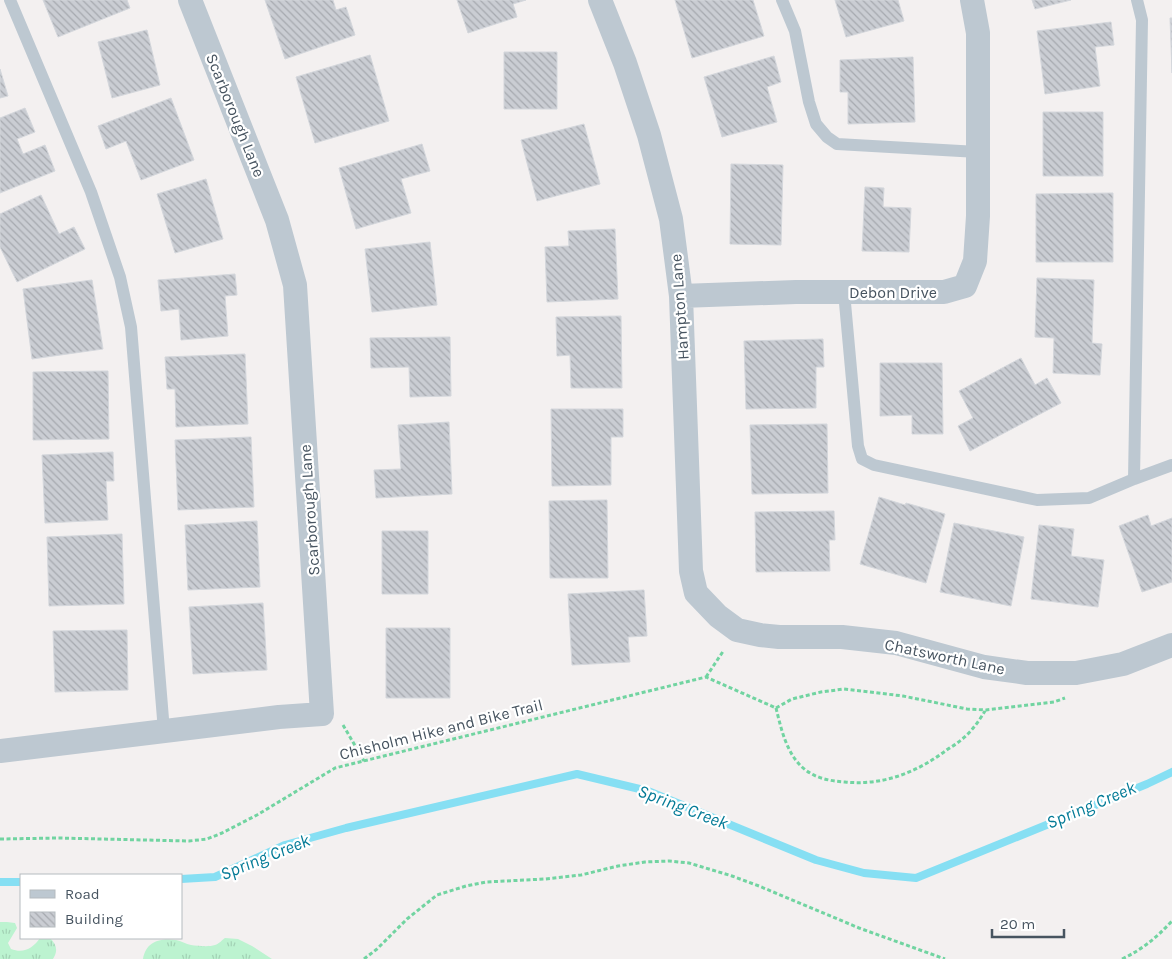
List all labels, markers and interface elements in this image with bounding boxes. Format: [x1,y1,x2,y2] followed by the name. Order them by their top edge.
[202,51,269,180] street label: Scarborough Lane
[666,253,693,361] street label: Hampton Lane
[849,283,937,302] street label: Debon Drive
[295,444,324,576] street label: Scarborough Lane
[883,634,1007,679] street label: Chatsworth Lane
[337,695,545,764] street label: Chisholm Hike and Bike Trail
[1043,776,1140,834] water label: Spring Creek
[635,780,732,835] water label: Spring Creek
[217,829,314,885] water label: Spring Creek
[20,874,182,939] legend
[65,885,100,903] text: Road
[992,906,1064,938] scale bar
[65,910,123,928] text: Building
[1000,915,1035,933] text: 20 m

